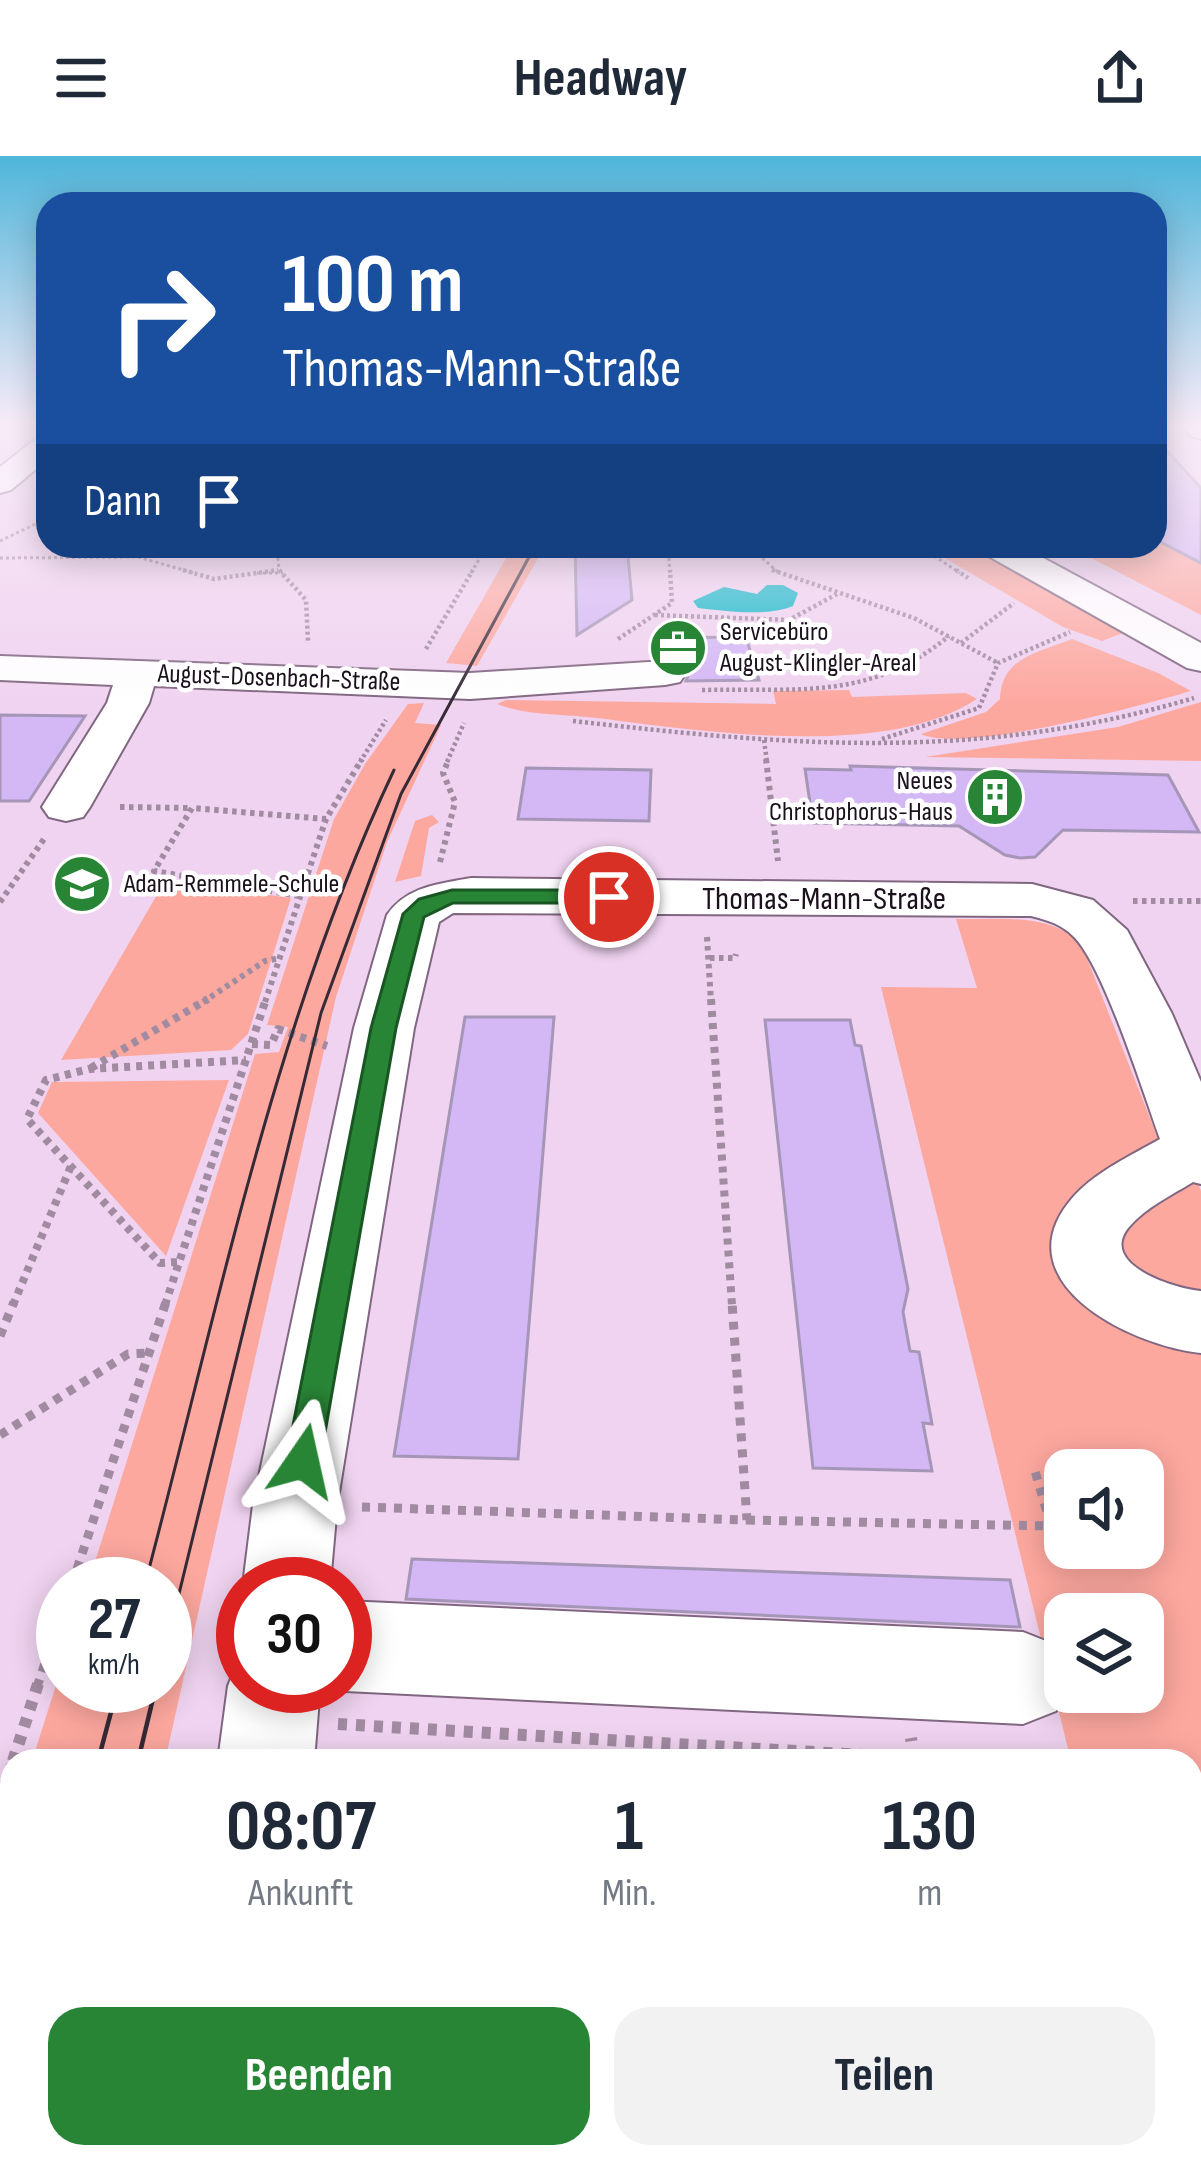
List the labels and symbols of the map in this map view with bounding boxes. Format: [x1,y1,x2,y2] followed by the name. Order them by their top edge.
[719,616,917,679] place label: Servicebüro August-Klingler-Areal
[647,617,709,679] office icon: Servicebüro August-Klingler-Areal
[156,658,401,698] street label: August-Dosenbach-Straße
[769,765,953,828] place label: Neues Christophorus-Haus
[964,766,1026,828] building icon: Neues Christophorus-Haus
[558,846,660,948] pin
[51,853,113,915] school or university icon: Adam-Remmele-Schule
[123,868,339,900] place label: Adam-Remmele-Schule
[702,879,946,919] street label: Thomas-Mann-Straße
[240,1398,366,1524] position arrow
[216,1557,372,1713] speed limit sign: 30

